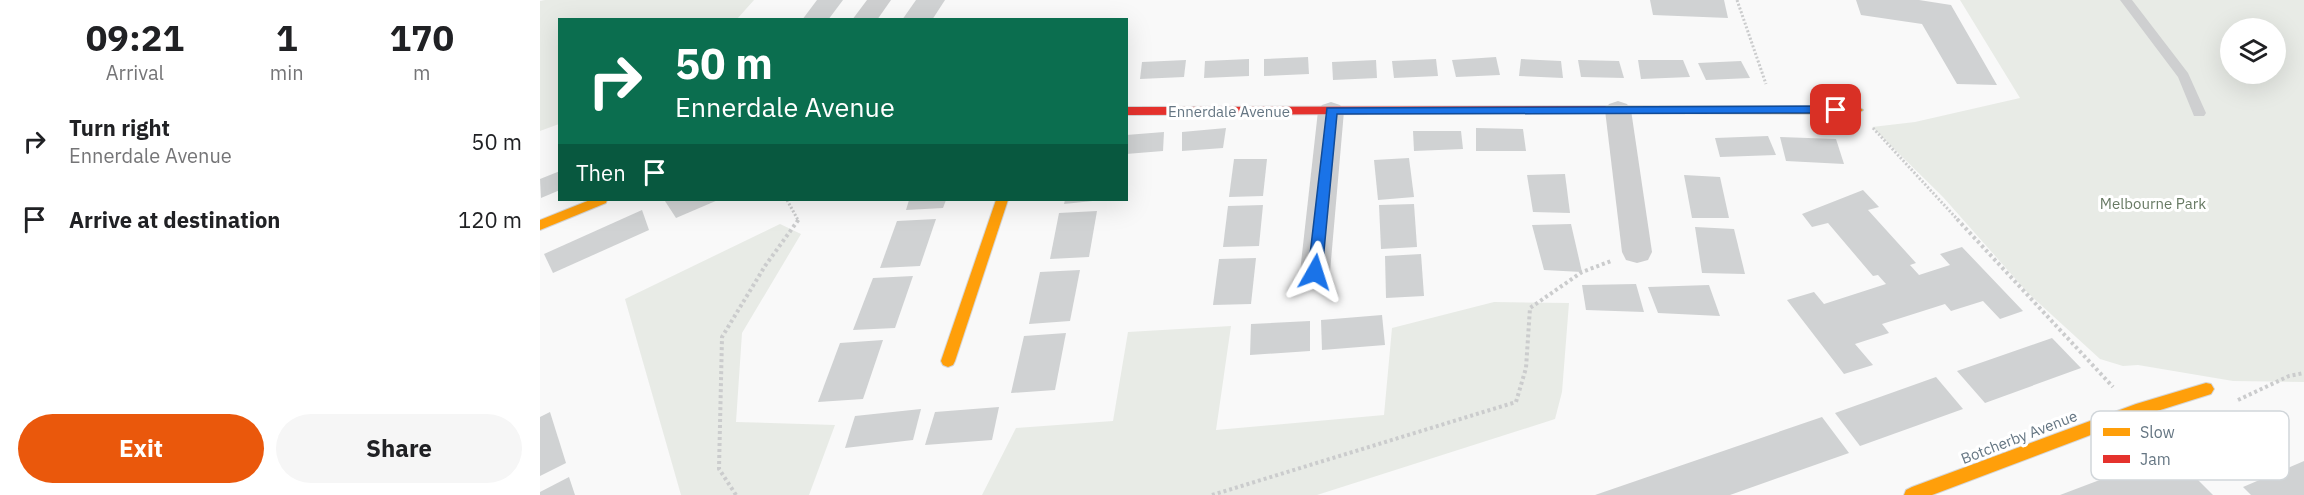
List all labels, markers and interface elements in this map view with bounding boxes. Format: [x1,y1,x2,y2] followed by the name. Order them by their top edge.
[86,14,184,61] text: 09:21
[276,14,298,61] text: 1
[389,14,454,61] text: 170
[2220,18,2286,84] map controls
[2220,18,2286,84] button: layers
[675,36,773,91] text: 50 m
[576,42,654,120] icon: right
[106,59,164,86] text: Arrival
[270,59,304,86] text: min
[413,59,431,86] text: m
[1810,84,1861,135] pin
[675,89,895,124] text: Ennerdale Avenue
[1819,93,1852,126] icon: arrive
[1168,102,1290,121] street label: Ennerdale Avenue
[69,113,170,142] text: Turn right
[18,125,51,158] icon: right
[471,127,522,156] text: 50 m
[69,142,232,169] text: Ennerdale Avenue
[638,156,671,189] icon: arrive
[576,158,626,187] text: Then
[2100,194,2206,213] park label: Melbourne Park
[18,203,51,236] icon: arrive
[69,205,280,234] text: Arrive at destination
[458,205,522,234] text: 120 m
[1283,240,1347,304] position arrow
[1958,406,2080,468] street label: Botcherby Avenue
[2091,411,2289,480] legend
[18,414,264,483] button: Exit
[276,414,522,483] button: Share
[2140,422,2175,442] text: Slow
[2140,449,2171,469] text: Jam

